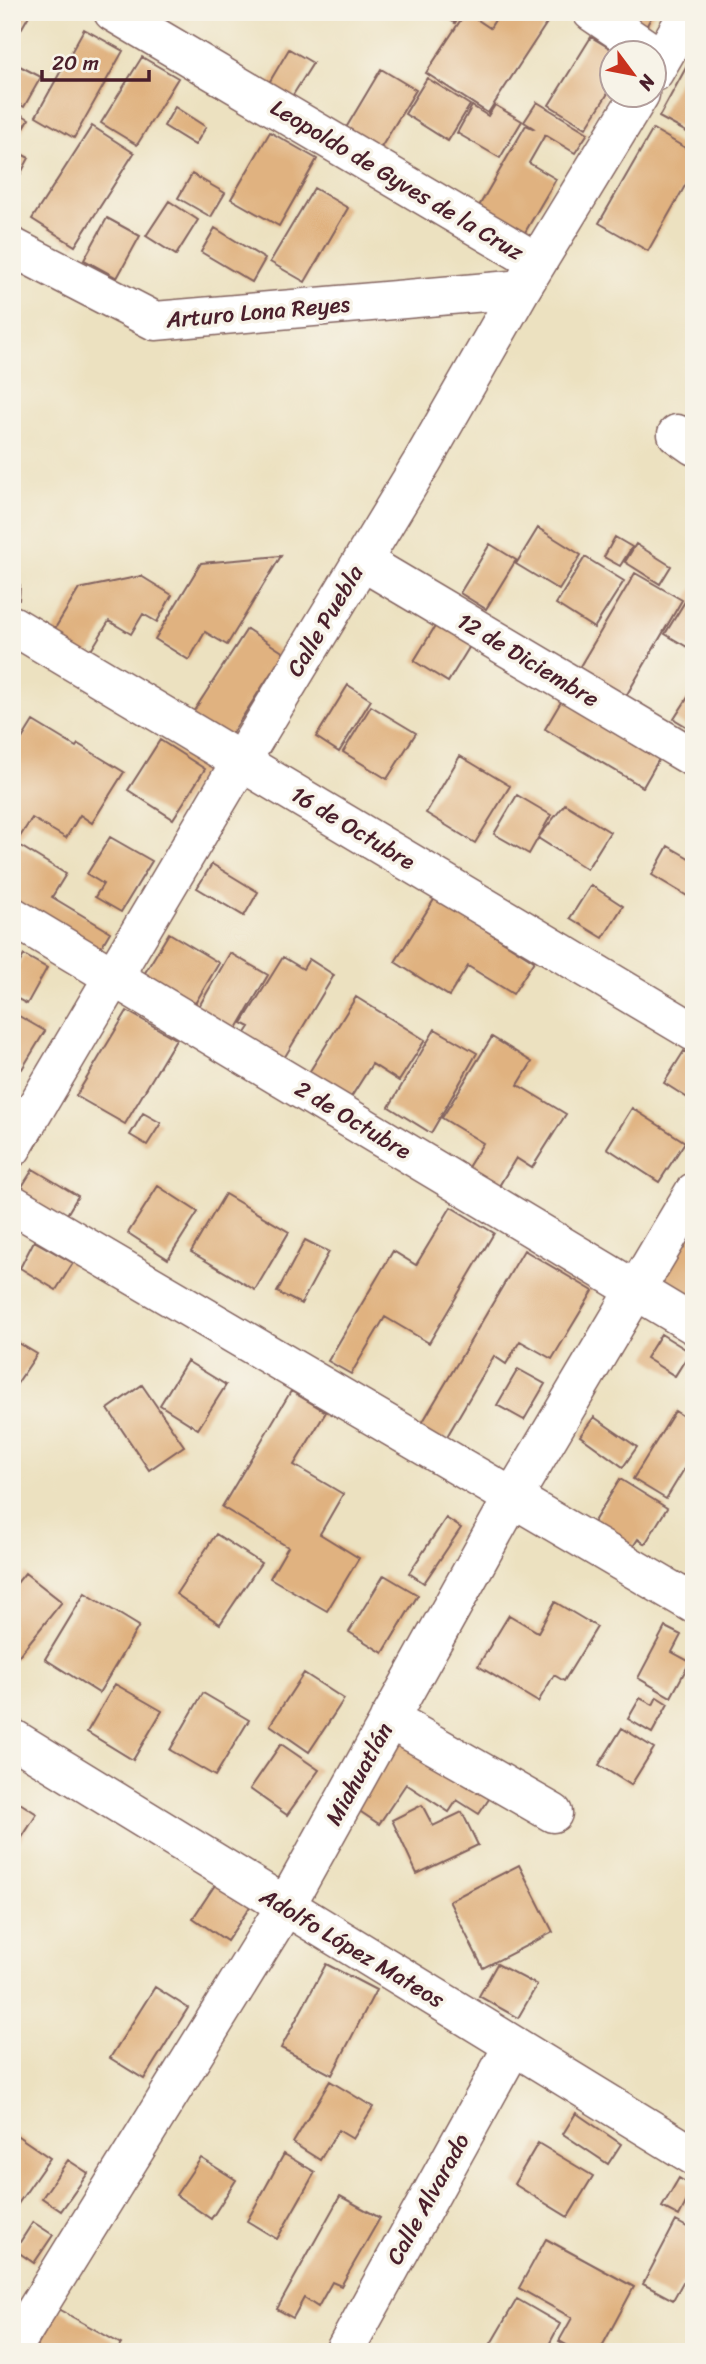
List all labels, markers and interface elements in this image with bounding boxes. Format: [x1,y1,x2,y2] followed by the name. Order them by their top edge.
[42,38,149,82] scale bar
[598,38,668,108] north arrow
[52,44,99,82] text: 20 m
[629,68,665,98] text: N
[262,88,533,273] street label: Leopoldo de Gyves de la Cruz
[163,284,352,341] street label: Arturo Lona Reyes
[275,557,375,685] street label: Calle Puebla
[449,601,607,719] street label: 12 de Diciembre
[282,774,424,882] street label: 16 de Octubre
[287,1069,419,1171] street label: 2 de Octubre
[314,1715,404,1833] street label: Miahuatlán
[251,1876,453,2020] street label: Adolfo López Mateos
[375,2125,481,2273] street label: Calle Alvarado

